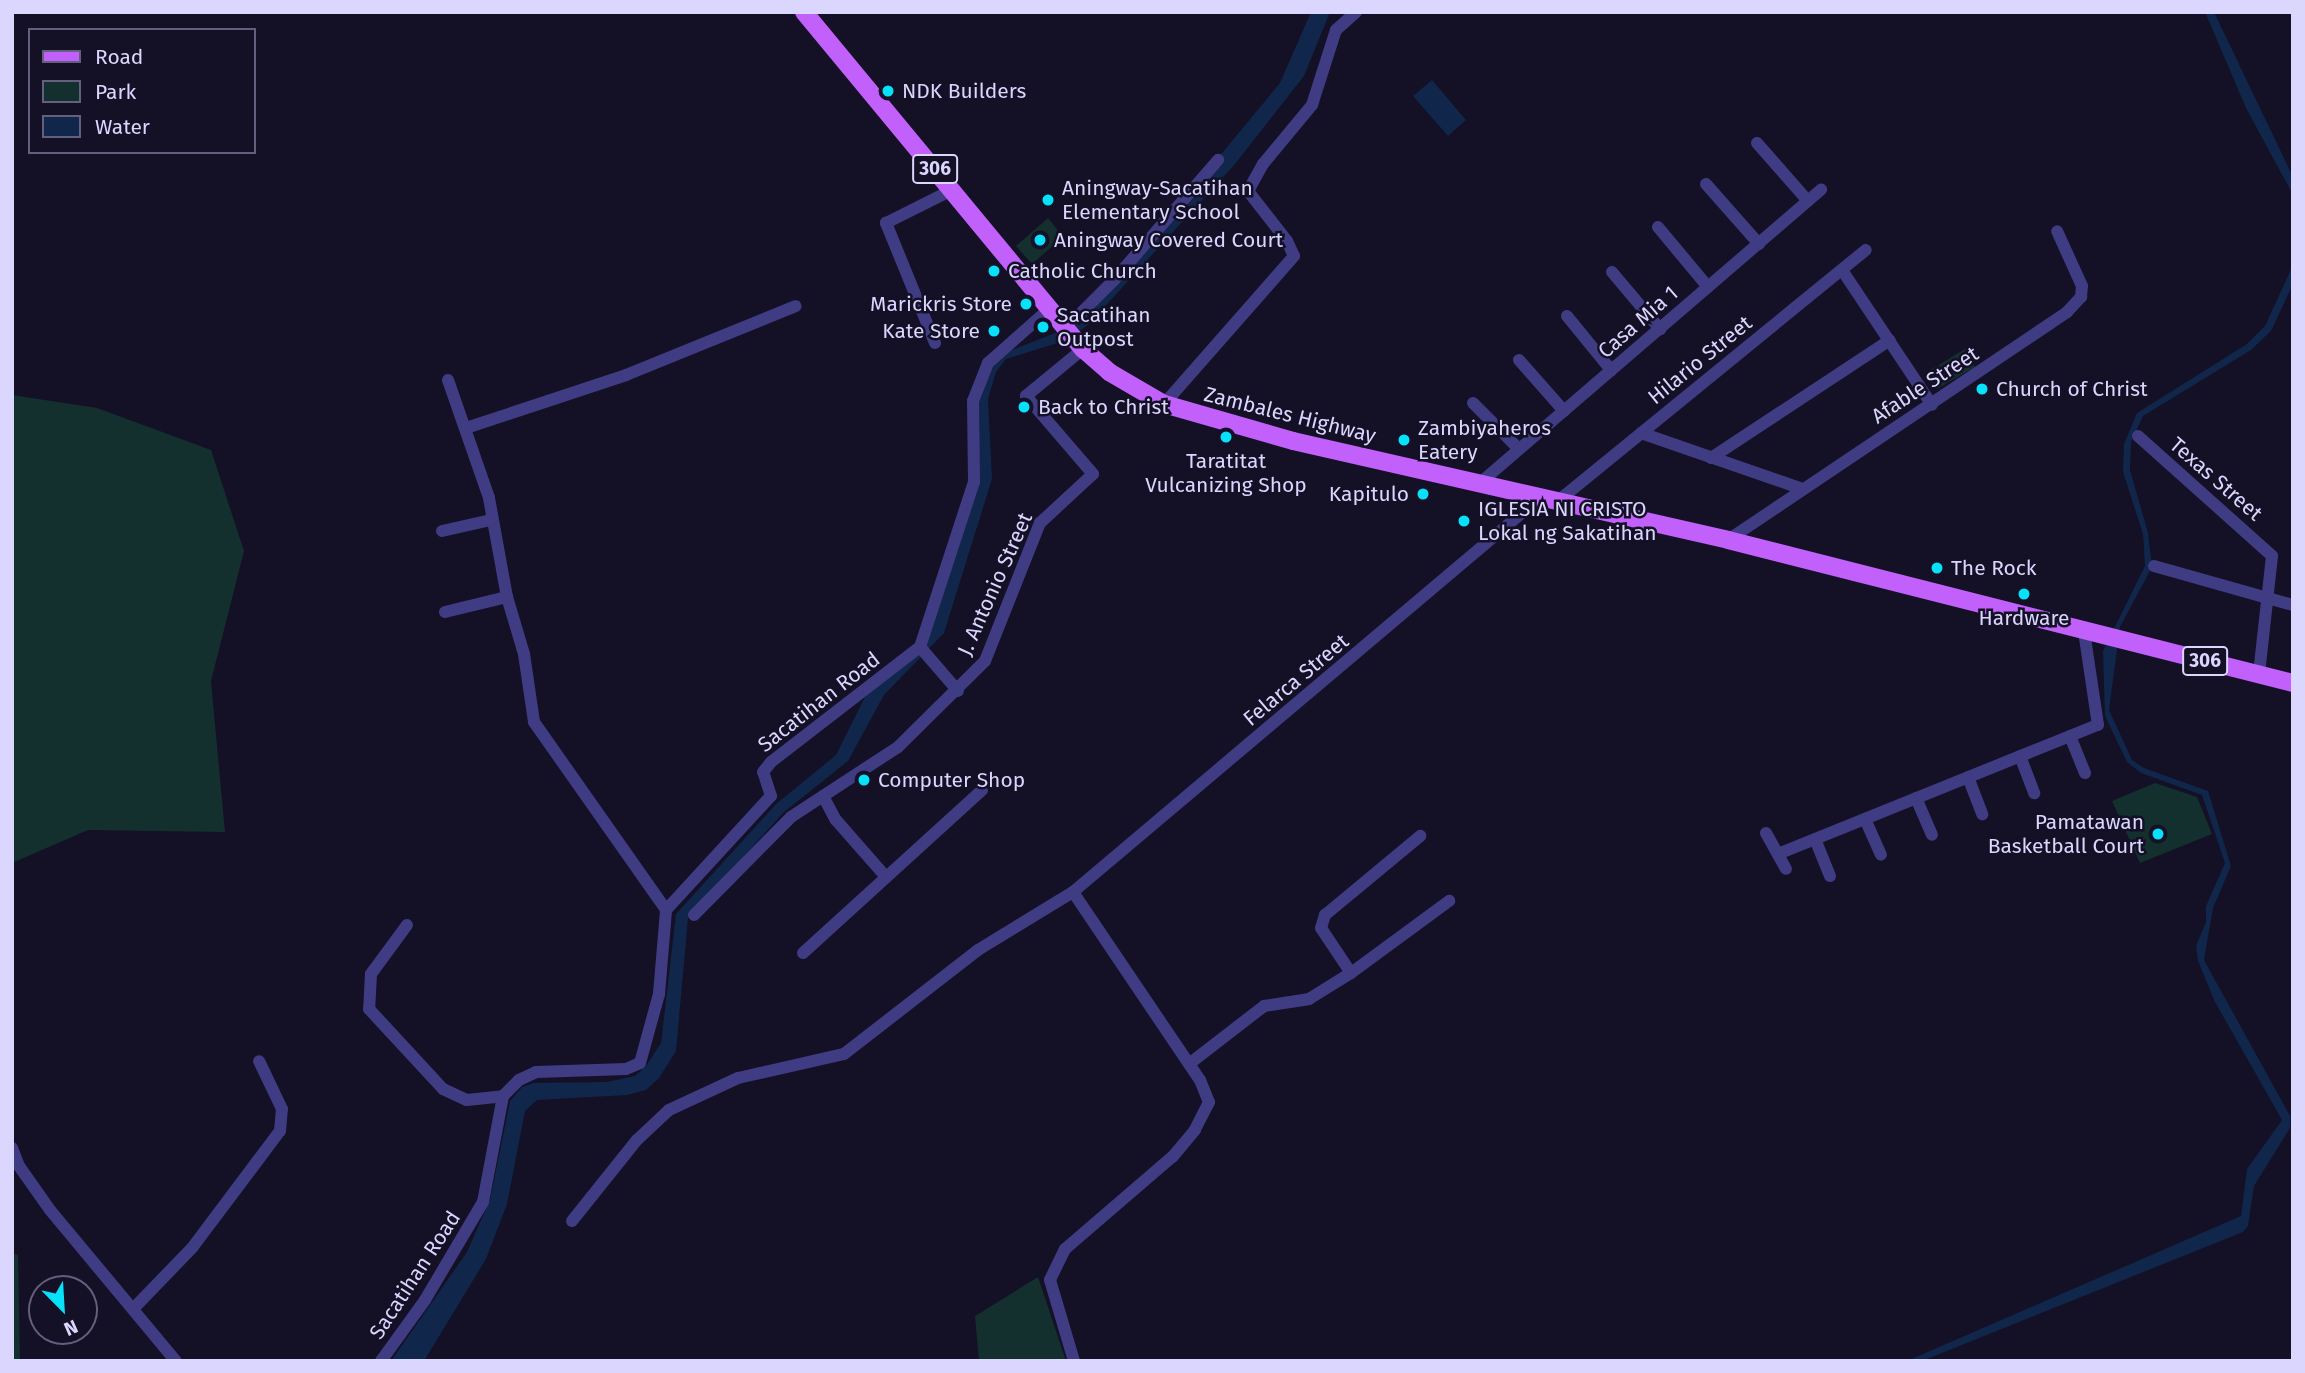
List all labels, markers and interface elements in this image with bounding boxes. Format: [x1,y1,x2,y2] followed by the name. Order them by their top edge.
[28,28,256,154] legend
[95,44,143,70] text: Road
[902,78,1026,104] place label: NDK Builders
[95,79,136,105] text: Park
[880,83,896,99] marker: NDK Builders
[95,114,150,140] text: Water
[911,154,960,184] road number: 306
[1062,175,1253,225] place label: Aningway-Sacatihan Elementary School
[1040,192,1056,208] marker: Aningway-Sacatihan Elementary School
[1054,227,1283,253] place label: Aningway Covered Court
[1032,232,1048,248] marker: Aningway Covered Court
[1008,258,1157,284] place label: Catholic Church
[986,263,1002,279] marker: Catholic Church
[1593,280,1683,364] street label: Casa Mia 1
[870,291,1012,317] place label: Marickris Store
[1018,296,1034,312] marker: Marickris Store
[1057,302,1151,352] place label: Sacatihan Outpost
[1643,310,1757,410] street label: Hilario Street
[882,318,980,344] place label: Kate Store
[1035,319,1051,335] marker: Sacatihan Outpost
[986,323,1002,339] marker: Kate Store
[1867,341,1983,429] street label: Afable Street
[1996,376,2148,402] place label: Church of Christ
[1202,381,1378,449] street label: Zambales Highway
[1974,381,1990,397] marker: Church of Christ
[1038,394,1169,420] place label: Back to Christ
[1016,399,1032,415] marker: Back to Christ
[1418,415,1551,465] place label: Zambiyaheros Eatery
[1218,429,1234,445] marker: Taratitat Vulcanizing Shop
[1396,432,1412,448] marker: Zambiyaheros Eatery
[2165,432,2267,526] street label: Texas Street
[1145,448,1307,498] place label: Taratitat Vulcanizing Shop
[1329,481,1409,507] place label: Kapitulo
[1415,486,1431,502] marker: Kapitulo
[1478,496,1657,546] place label: IGLESIA NI CRISTO Lokal ng Sakatihan
[952,509,1038,659] street label: J. Antonio Street
[1456,513,1472,529] marker: IGLESIA NI CRISTO Lokal ng Sakatihan
[1951,555,2037,581] place label: The Rock
[1929,560,1945,576] marker: The Rock
[2016,586,2032,602] marker: Hardware
[1979,605,2069,631] place label: Hardware
[1238,629,1354,731] street label: Felarca Street
[2180,646,2230,676] road number: 306
[753,647,885,757] street label: Sacatihan Road
[878,767,1025,793] place label: Computer Shop
[856,772,872,788] marker: Computer Shop
[1988,809,2144,859] place label: Pamatawan Basketball Court
[2150,826,2166,842] marker: Pamatawan Basketball Court
[364,1206,466,1344] street label: Sacatihan Road
[28,1275,98,1345] north arrow
[61,1315,81,1341] text: N

